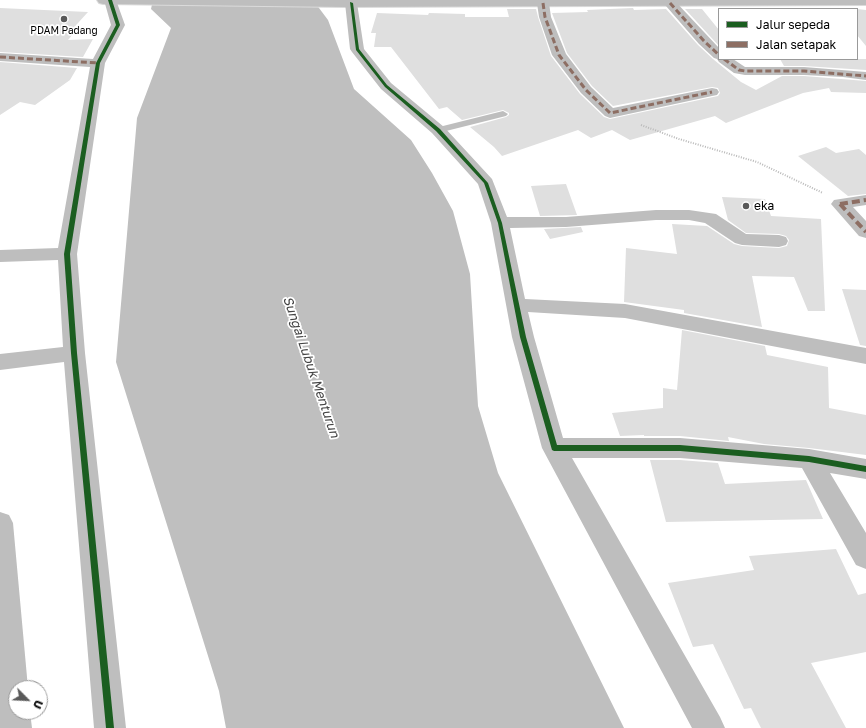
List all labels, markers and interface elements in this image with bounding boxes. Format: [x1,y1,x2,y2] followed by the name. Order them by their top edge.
[718,8,858,60] legend
[59,14,69,24] marker: PDAM Padang
[756,17,830,32] text: Jalur sepeda
[30,25,98,37] place label: PDAM Padang
[756,37,836,52] text: Jalan setapak
[754,199,774,213] place label: eka
[741,201,751,211] marker: eka
[279,294,343,440] water label: Sungai Lubuk Menturun
[8,680,48,720] north arrow
[31,698,46,711] text: U

